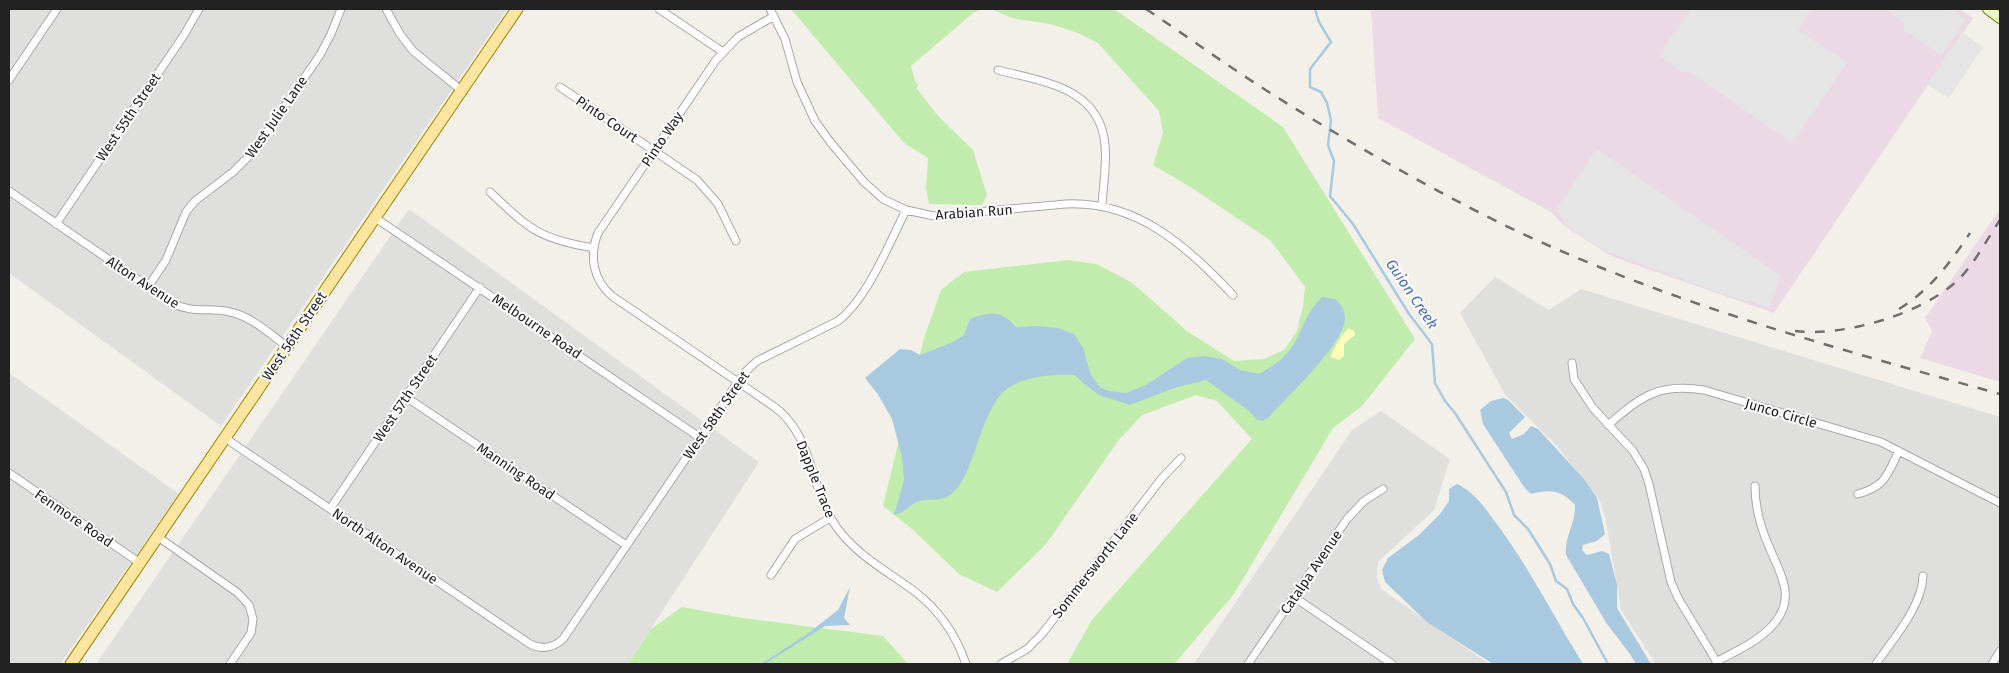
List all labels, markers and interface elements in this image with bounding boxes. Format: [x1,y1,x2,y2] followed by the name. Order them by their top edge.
[93,69,165,165] street label: West 55th Street
[242,73,311,162] street label: West Julie Lane
[572,92,642,147] street label: Pinto Court
[638,109,687,170] street label: Pinto Way
[935,201,1013,224] street label: Arabian Run
[103,253,182,312] street label: Alton Avenue
[1382,256,1442,332] water label: Guion Creek
[258,288,331,384] street label: West 56th Street
[489,290,585,363] street label: Melbourne Road
[370,350,442,445] street label: West 57th Street
[680,367,754,463] street label: West 58th Street
[1743,395,1819,432] street label: Junco Circle
[792,438,839,520] street label: Dapple Trace
[474,439,558,504] street label: Manning Road
[31,486,116,551] street label: Fenmore Road
[329,505,441,588] street label: North Alton Avenue
[1049,509,1142,622] street label: Sommersworth Lane
[1277,527,1346,618] street label: Catalpa Avenue

